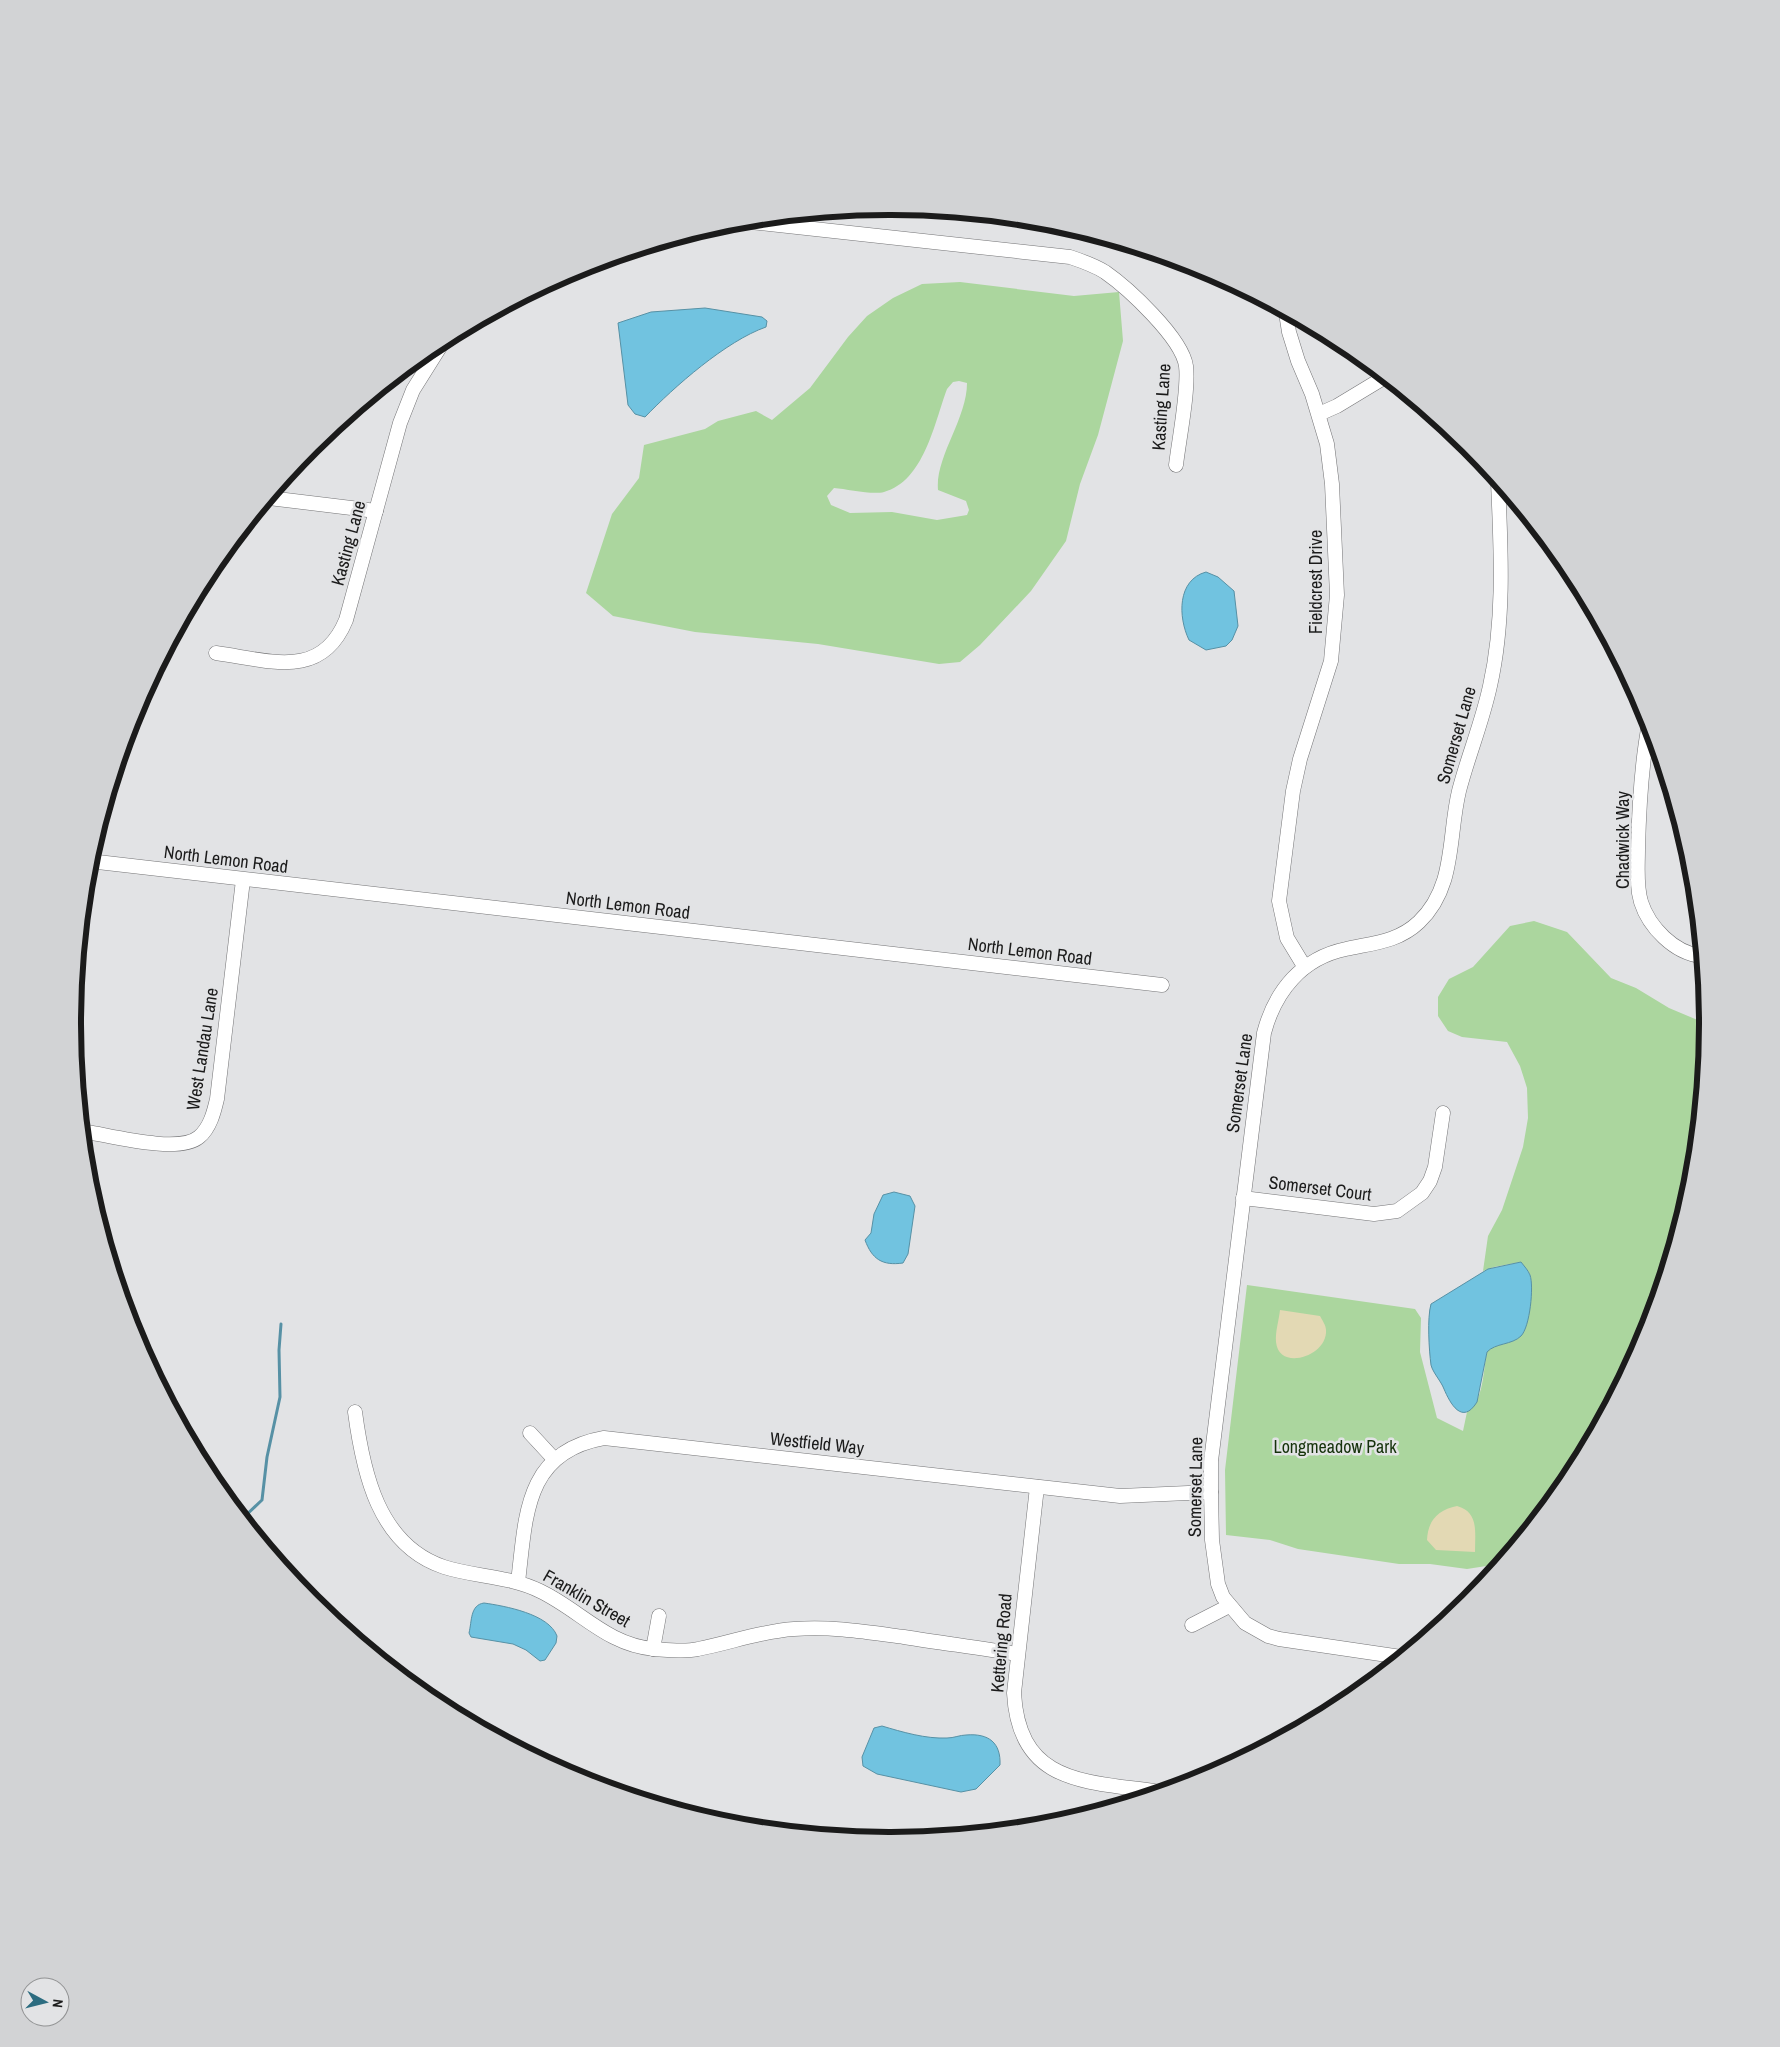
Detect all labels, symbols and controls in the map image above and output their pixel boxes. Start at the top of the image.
street label: Kasting Lane [1145,363,1177,451]
street label: Kasting Lane [325,498,371,588]
street label: Fieldcrest Drive [1303,530,1328,634]
street label: Somerset Lane [1430,683,1482,787]
street label: Chadwick Way [1610,790,1635,889]
street label: North Lemon Road [163,839,289,879]
street label: North Lemon Road [565,885,691,925]
street label: North Lemon Road [967,931,1093,971]
street label: West Landau Lane [180,986,224,1112]
street label: Somerset Lane [1220,1032,1258,1134]
street label: Somerset Court [1267,1169,1373,1207]
street label: Westfield Way [769,1426,866,1460]
park label: Longmeadow Park [1273,1434,1397,1459]
street label: Somerset Lane [1182,1437,1208,1537]
street label: Franklin Street [539,1563,635,1633]
street label: Kettering Road [984,1592,1018,1694]
north arrow [20,1977,70,2027]
text: N [48,1998,67,2009]

